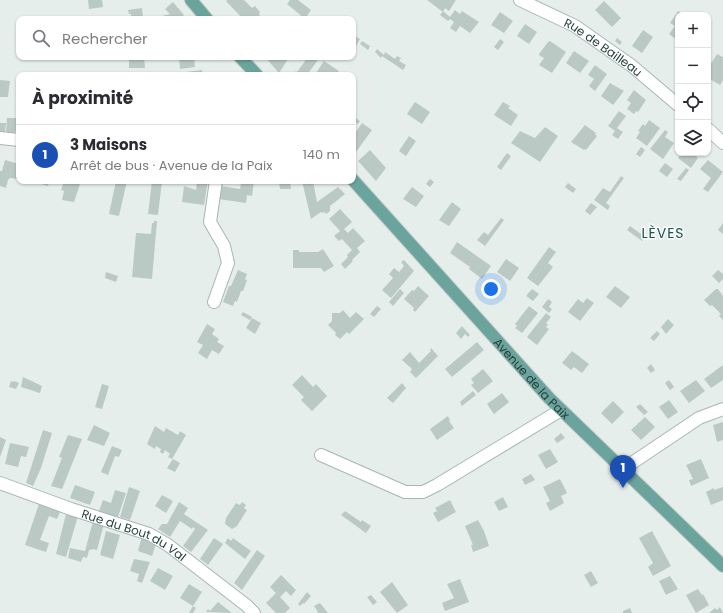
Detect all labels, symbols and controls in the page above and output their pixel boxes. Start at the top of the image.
map controls [675,12,711,156]
button: + [675,12,711,48]
street label: Rue de Bailleau [562,14,646,80]
search box [16,16,356,60]
icon: search [30,27,52,49]
text: Rechercher [62,28,148,49]
button: − [675,48,711,84]
button: locate [675,84,711,120]
text: À proximité [32,86,133,110]
button: layers [675,120,711,156]
text: 3 Maisons [70,134,147,155]
text: 1 [43,145,47,164]
text: 140 m [303,145,340,164]
text: Arrêt de bus · Avenue de la Paix [70,156,272,175]
district label: LÈVES [641,223,685,243]
your location [481,279,501,299]
street label: Avenue de la Paix [490,334,574,423]
pin: 1 [610,455,636,488]
street label: Rue du Bout du Val [80,504,190,565]

